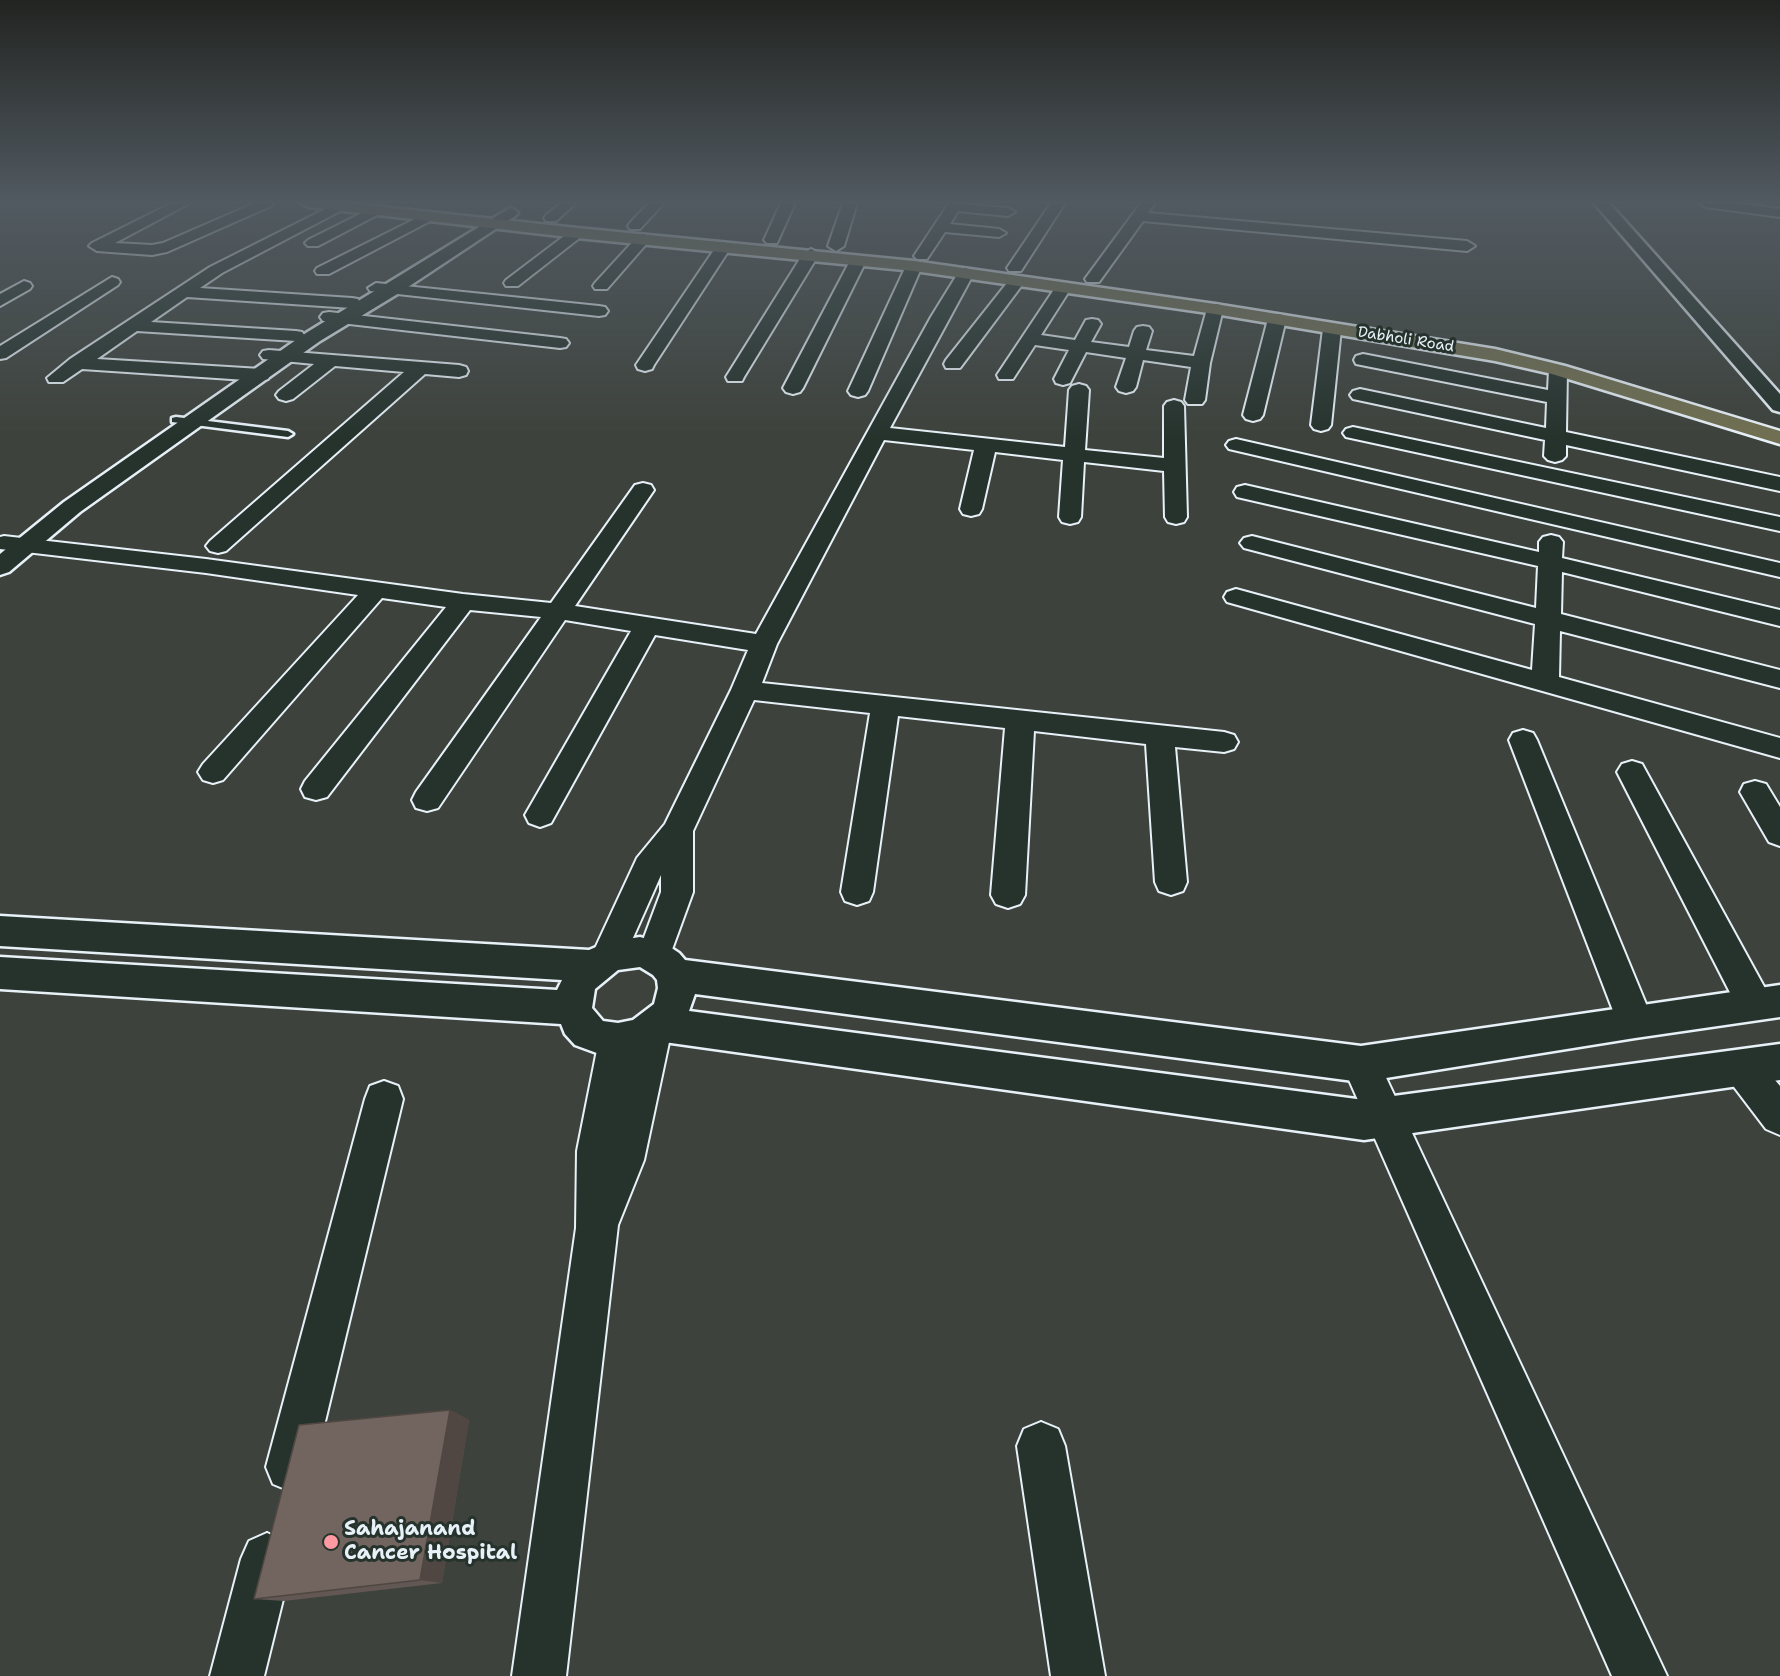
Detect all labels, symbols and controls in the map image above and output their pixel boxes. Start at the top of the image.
street label: Dabholi Road [1357,324,1455,356]
place label: Sahajanand Cancer Hospital [344,1517,517,1567]
marker: Sahajanand Cancer Hospital [322,1533,340,1551]

